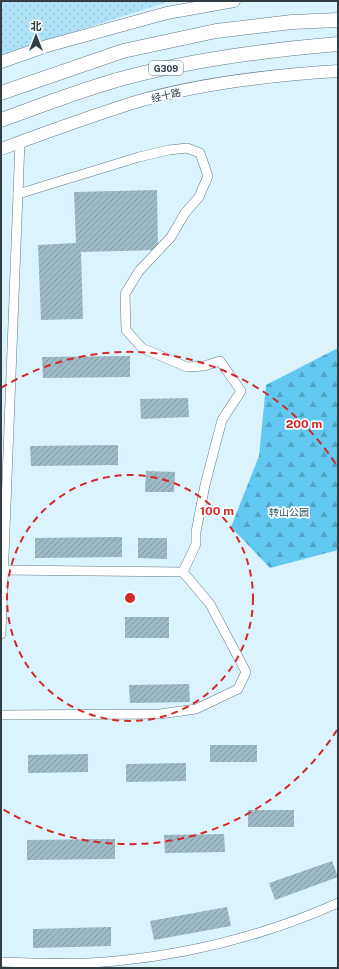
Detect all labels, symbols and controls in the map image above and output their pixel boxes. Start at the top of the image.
north arrow [16,16,56,56]
text: 北 [31,20,42,32]
road number: G309 [149,61,183,75]
street label: 经十路 [150,86,182,104]
text: 200 m [286,417,322,431]
text: 100 m [200,504,234,518]
park label: 转山公园 [269,506,309,518]
centre of rings [123,591,137,605]

